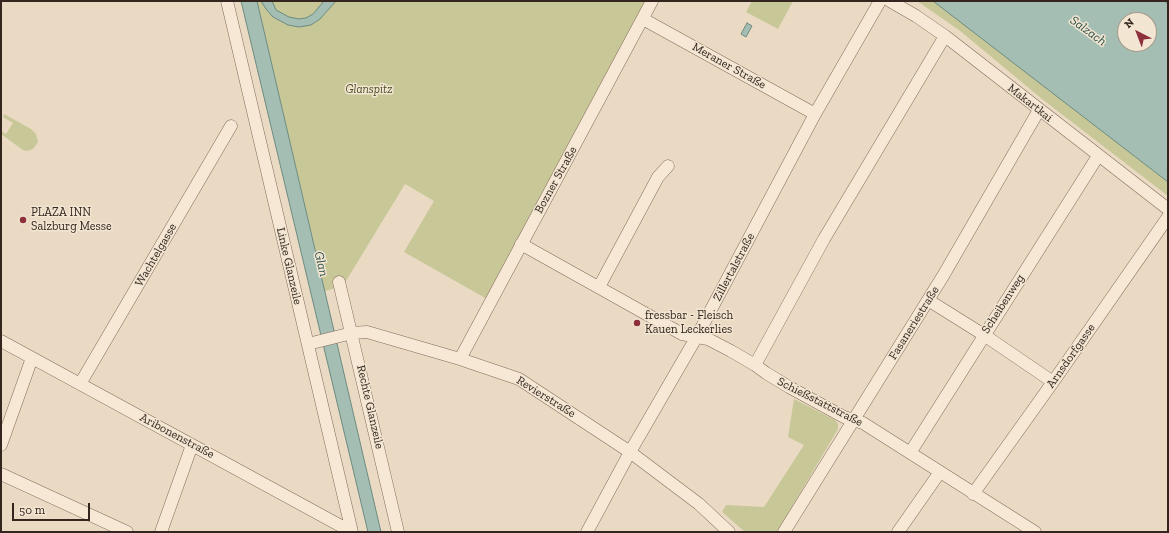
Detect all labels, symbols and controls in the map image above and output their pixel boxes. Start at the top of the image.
north arrow [1117,12,1157,52]
water label: Salzach [1067,13,1109,49]
text: N [1122,16,1137,31]
street label: Meraner Straße [690,40,768,92]
street label: Makartkai [1005,81,1055,125]
park label: Glanspitz [345,83,393,97]
street label: Bozner Straße [532,144,580,216]
place label: PLAZA INN Salzburg Messe [31,206,112,234]
marker: PLAZA INN Salzburg Messe [18,215,28,225]
street label: Wachtelgasse [132,221,180,289]
street label: Linke Glanzeile [273,226,305,306]
street label: Zillertalstraße [710,231,758,303]
water label: Glan [311,250,331,278]
street label: Scheibenweg [979,272,1027,336]
street label: Fasaneriestraße [886,284,942,362]
place label: fressbar - Fleisch Kauen Leckerlies [645,309,733,337]
marker: fressbar - Fleisch Kauen Leckerlies [632,318,642,328]
street label: Arnsdorfgasse [1044,321,1098,391]
street label: Rechte Glanzeile [353,364,387,450]
street label: Revierstraße [514,373,578,421]
street label: Schießstattstraße [775,374,865,430]
street label: Aribonenstraße [137,410,217,462]
scale bar [14,495,92,521]
text: 50 m [19,503,45,517]

